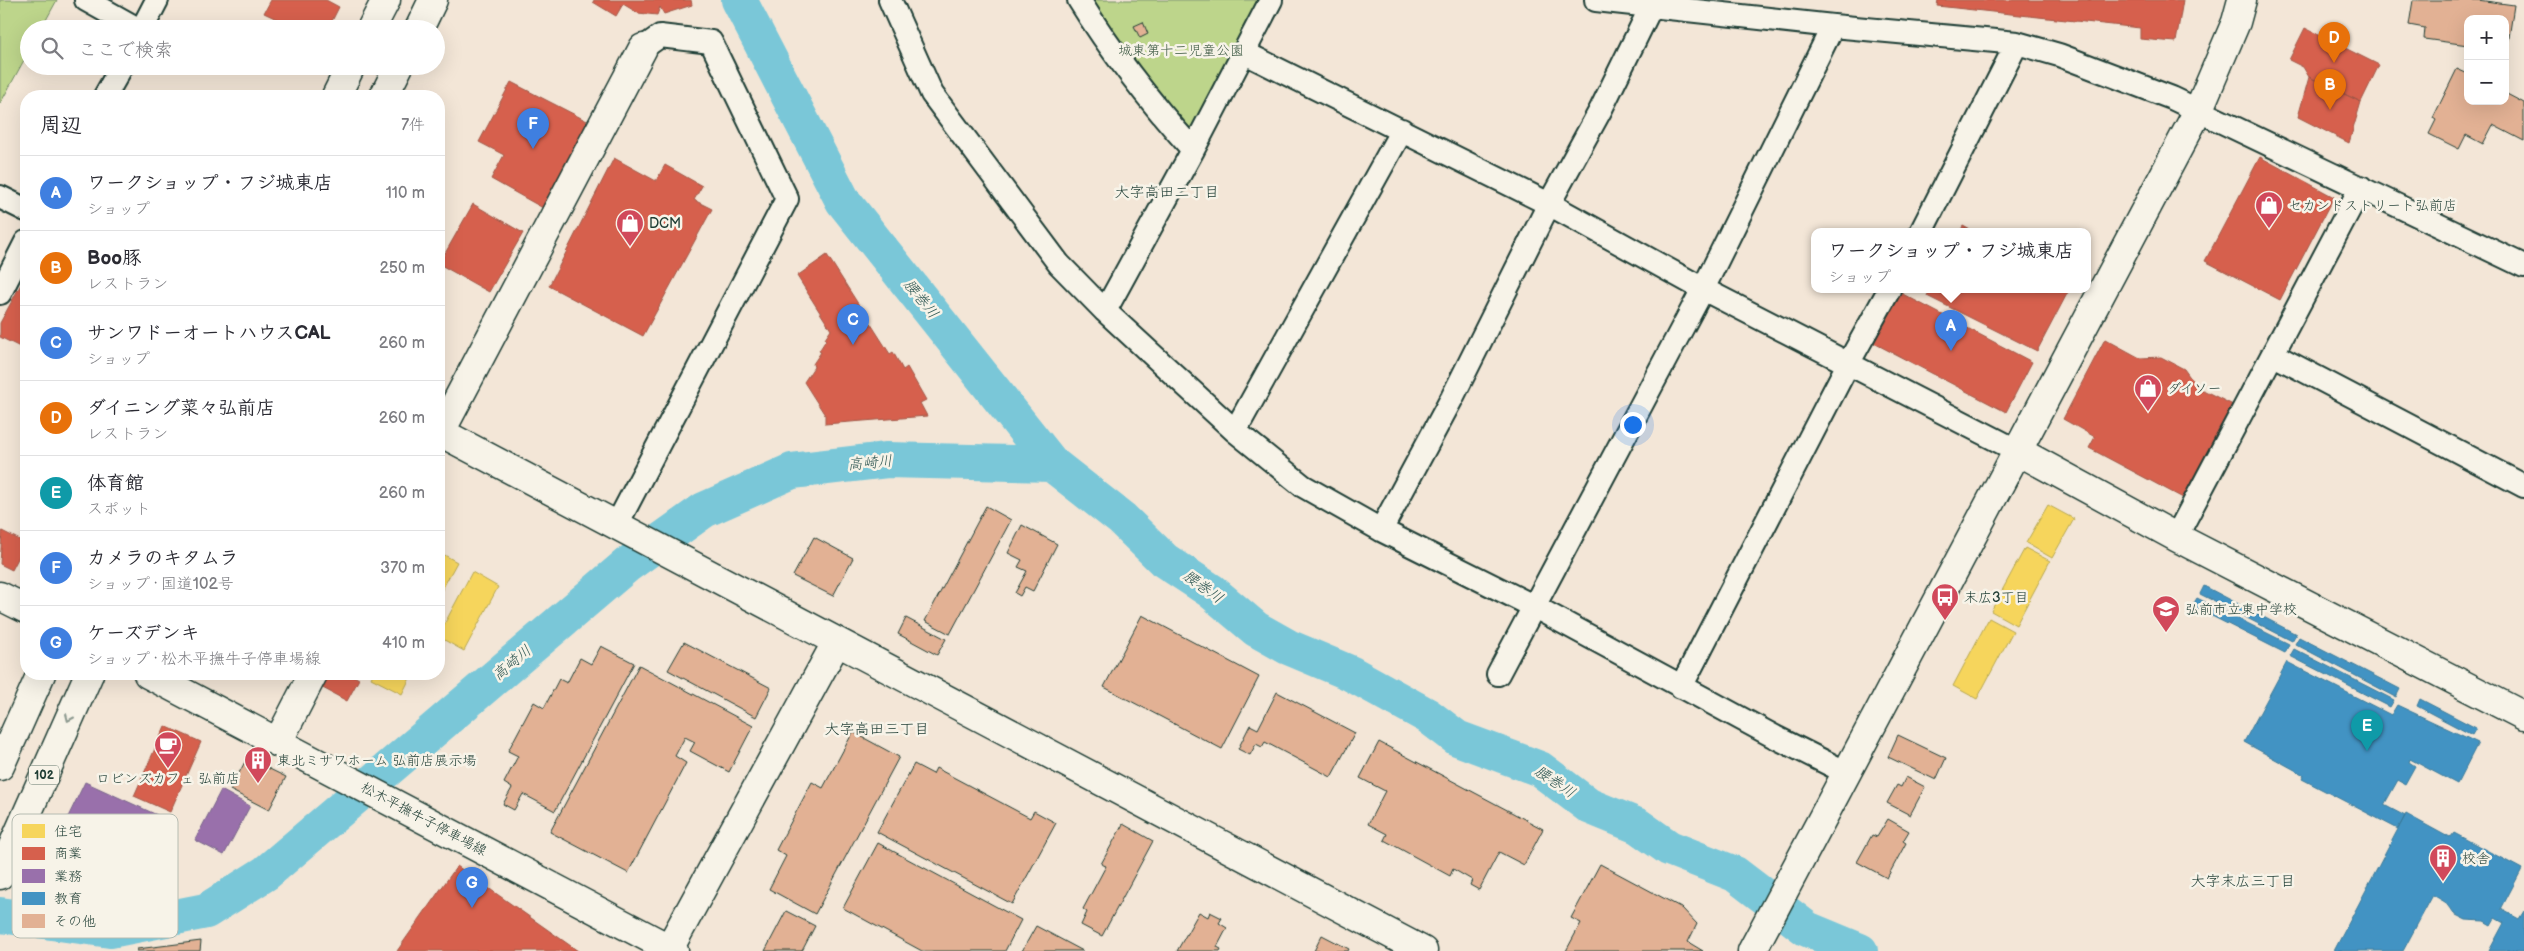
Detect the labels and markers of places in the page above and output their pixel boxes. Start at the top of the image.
pin: D [2318,22,2350,63]
pin: B [2314,69,2346,110]
pin: F [517,108,549,149]
shop icon: セカンドストリート弘前店 [2254,190,2284,229]
place label: セカンドストリート弘前店 [2288,197,2457,214]
shop icon: DCM [615,208,645,247]
place label: DCM [649,215,681,232]
pin: C [837,304,869,345]
pin: A [1935,310,1967,351]
shop icon: ダイソー [2133,373,2163,412]
place label: ダイソー [2167,380,2222,397]
bus stop icon: 末広3丁目 [1930,582,1960,621]
place label: 末広3丁目 [1964,589,2029,606]
school or university icon: 弘前市立東中学校 [2151,594,2181,633]
place label: 弘前市立東中学校 [2185,601,2297,618]
pin: E [2351,710,2383,751]
cafe icon: ロビンズカフェ 弘前店 [153,730,183,769]
building icon: 東北ミサワホーム 弘前店展示場 [243,745,273,784]
place label: 東北ミサワホーム 弘前店展示場 [277,752,476,769]
place label: ロビンズカフェ 弘前店 [96,770,240,787]
building icon: 校舎 [2428,843,2458,882]
place label: 校舎 [2462,850,2490,867]
pin: G [456,867,488,908]

